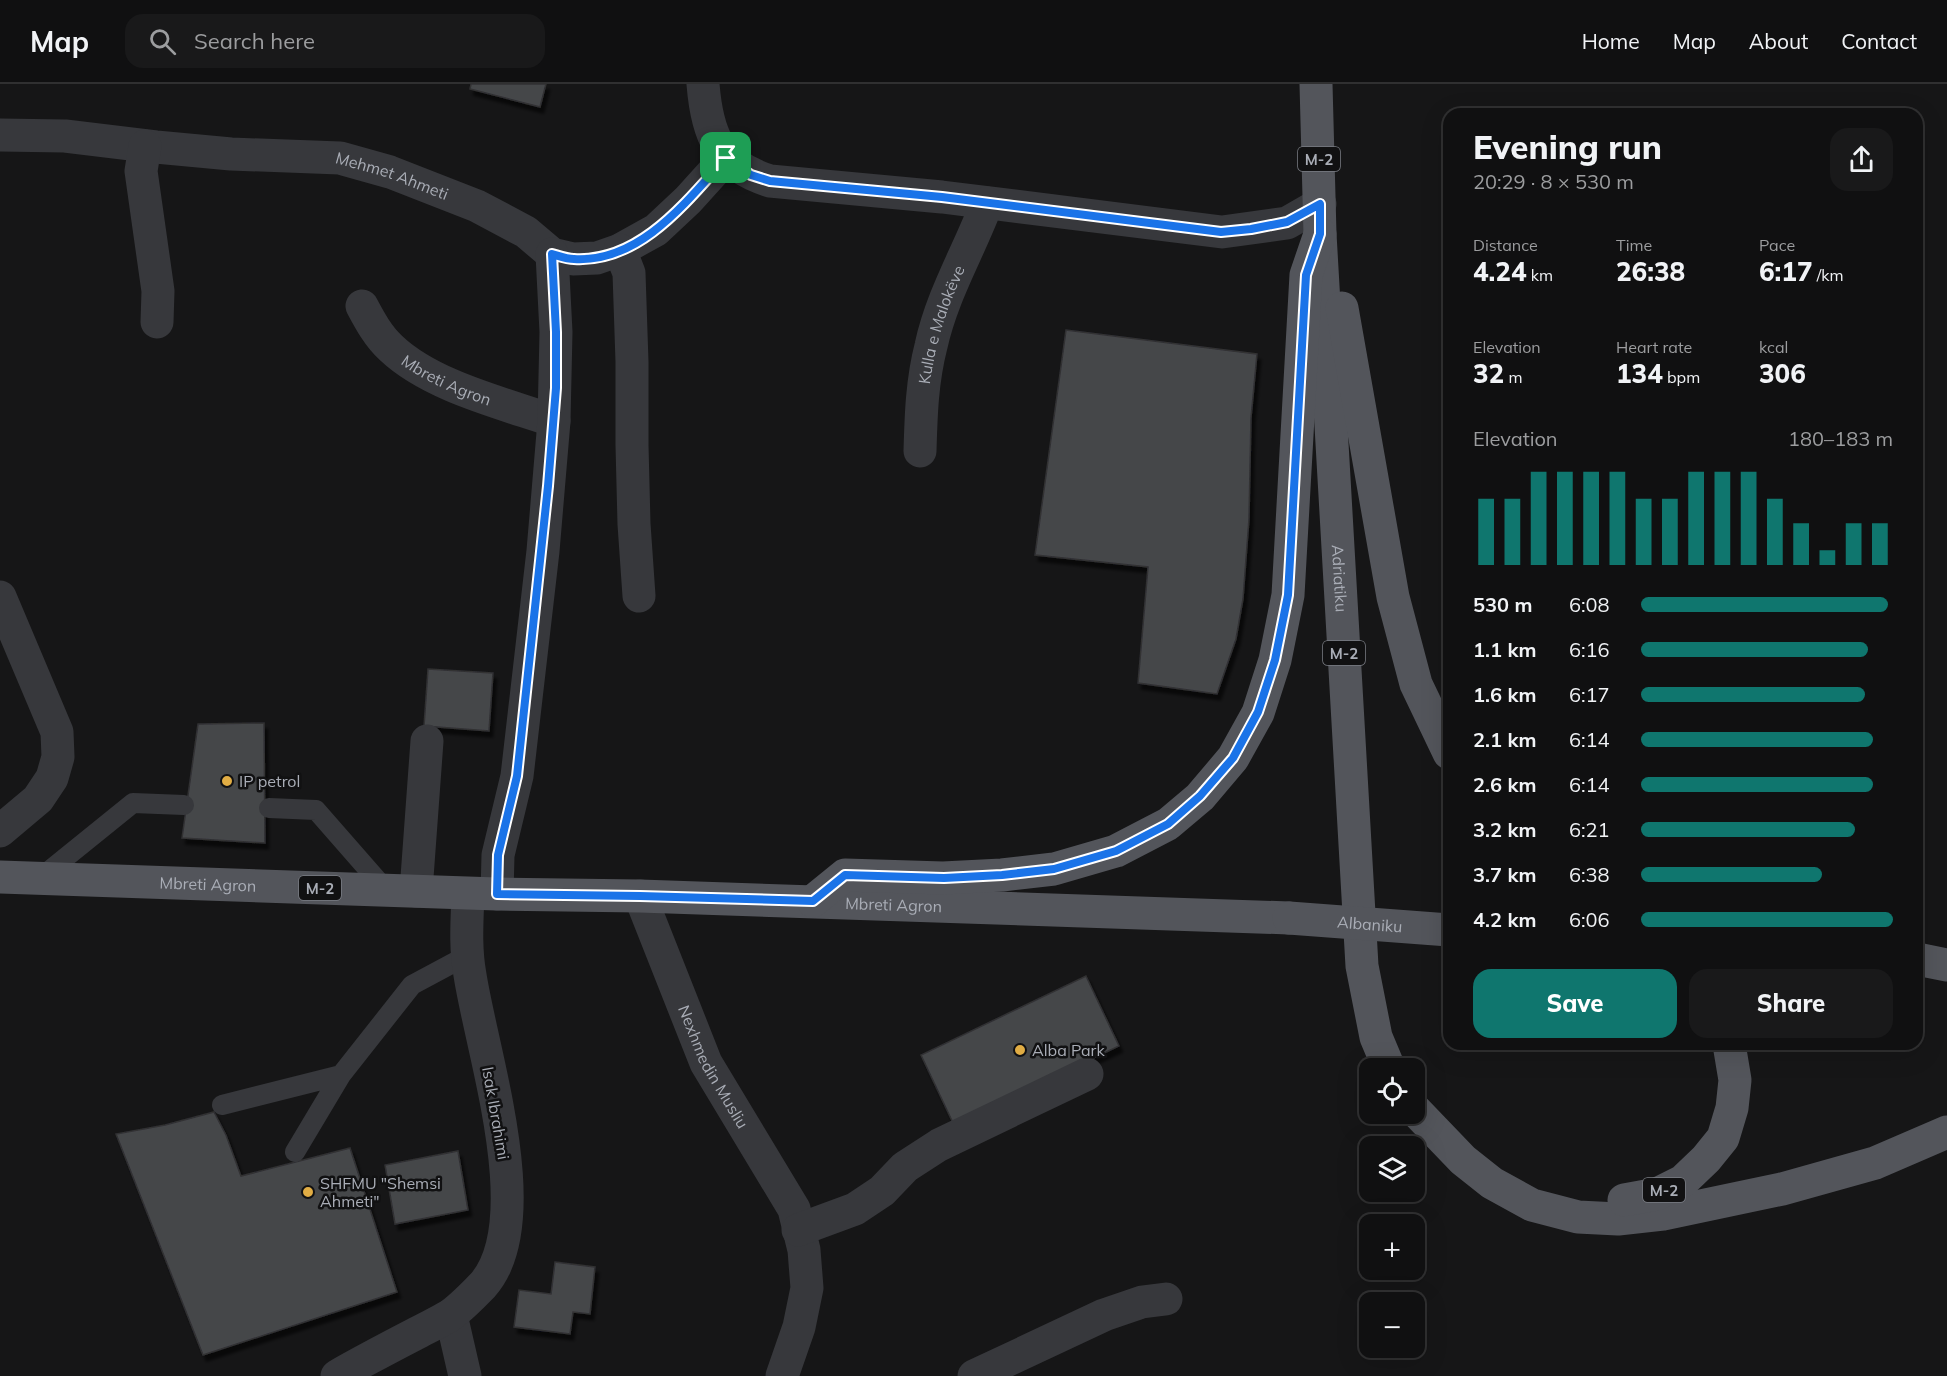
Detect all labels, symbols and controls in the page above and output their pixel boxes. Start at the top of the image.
search box [125,14,545,68]
text: Map [30,24,89,59]
icon: search [146,25,179,58]
text: Search here [194,27,315,55]
text: Home [1582,28,1640,54]
text: Map [1673,28,1716,54]
text: About [1749,28,1808,54]
text: Contact [1841,28,1917,54]
text: Evening run [1473,126,1662,167]
button: share [1830,128,1893,191]
pin [700,132,751,183]
icon: arrive [709,141,742,174]
street label: Mehmet Ahmeti [334,147,451,204]
road number: M-2 [1298,147,1340,171]
text: 20:29 · 8 × 530 m [1473,169,1634,194]
text: Distance [1473,235,1538,255]
text: Time [1616,235,1652,255]
text: Pace [1759,235,1795,255]
text: 4.24 [1473,255,1527,288]
text: 26:38 [1616,255,1685,288]
text: 6:17 [1759,255,1813,288]
street label: Kulla e Malokëve [914,262,969,385]
text: km [1527,265,1553,285]
text: /km [1813,265,1844,285]
text: Elevation [1473,337,1541,357]
text: Heart rate [1616,337,1692,357]
text: kcal [1759,337,1788,357]
street label: Mbreti Agron [398,350,494,410]
text: 32 [1473,357,1504,390]
text: 134 [1616,357,1663,390]
text: 306 [1759,357,1806,390]
text: m [1504,367,1522,387]
text: bpm [1663,367,1700,387]
text: Elevation [1473,426,1558,451]
text: 180–183 m [1788,426,1893,451]
street label: Adriatiku [1328,544,1352,613]
text: 530 m [1473,592,1532,617]
text: 6:08 [1569,592,1610,617]
text: 1.1 km [1473,637,1536,662]
text: 6:16 [1569,637,1610,662]
road number: M-2 [1323,641,1365,665]
text: 1.6 km [1473,682,1536,707]
text: 6:17 [1569,682,1610,707]
text: 2.1 km [1473,727,1536,752]
text: 6:14 [1569,727,1610,752]
place label: IP petrol [239,771,300,791]
text: 2.6 km [1473,772,1536,797]
text: 6:14 [1569,772,1610,797]
marker: IP petrol [220,774,234,788]
text: 3.2 km [1473,817,1536,842]
text: 6:21 [1569,817,1610,842]
text: 3.7 km [1473,862,1536,887]
text: 6:38 [1569,862,1610,887]
street label: Mbreti Agron [159,872,257,896]
road number: M-2 [299,876,341,900]
street label: Mbreti Agron [845,893,942,916]
text: 4.2 km [1473,907,1536,932]
text: 6:06 [1569,907,1610,932]
street label: Albaniku [1336,912,1403,936]
button: Save [1473,969,1677,1038]
button: Share [1689,969,1893,1038]
street label: Nexhmedin Musliu [674,1002,753,1132]
place label: Alba Park [1032,1040,1105,1060]
marker: Alba Park [1013,1043,1027,1057]
map controls [1359,1058,1425,1358]
button: locate [1359,1058,1425,1124]
street label: Isak Ibrahimi [478,1065,514,1161]
button: layers [1359,1136,1425,1202]
place label: SHFMU "Shemsi Ahmeti" [320,1173,441,1211]
road number: M-2 [1643,1178,1685,1202]
marker: SHFMU "Shemsi Ahmeti" [301,1185,315,1199]
button: + [1359,1214,1425,1280]
button: − [1359,1292,1425,1358]

